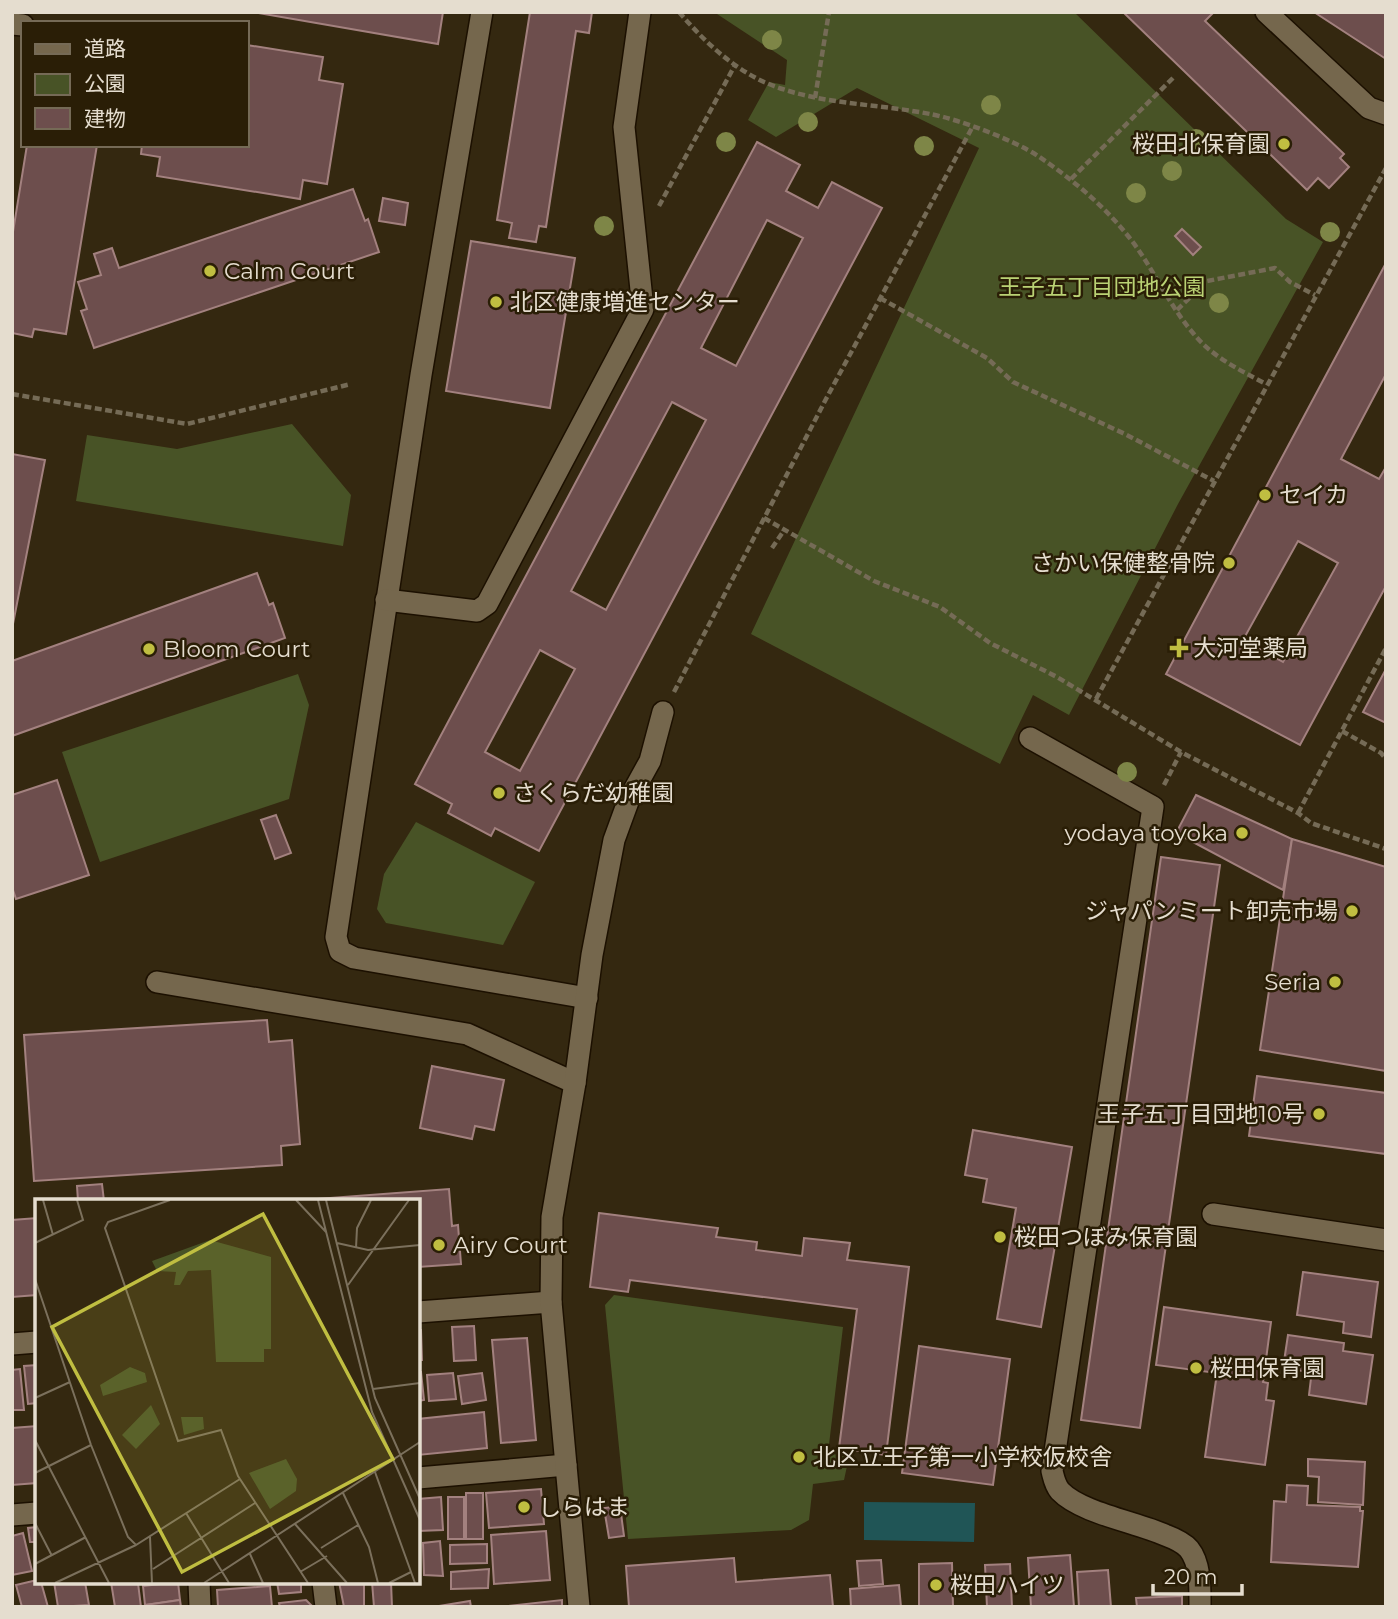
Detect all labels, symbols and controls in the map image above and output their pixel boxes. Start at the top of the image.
legend [21,21,248,147]
text: 道路 [84,36,126,61]
text: 公園 [84,71,126,96]
text: 建物 [84,106,126,131]
place label: 桜田北保育園 [1132,130,1270,158]
marker: 桜田北保育園 [1276,136,1292,152]
place label: Calm Court [224,257,355,285]
marker: Calm Court [202,263,218,279]
park label: 王子五丁目団地公園 [999,273,1206,301]
place label: 北区健康増進センター [510,288,740,316]
marker: 北区健康増進センター [488,294,504,310]
place label: セイカ [1279,481,1348,509]
marker: セイカ [1257,487,1273,503]
place label: さかい保健整骨院 [1031,549,1215,577]
marker: さかい保健整骨院 [1221,555,1237,571]
place label: 大河堂薬局 [1193,634,1308,662]
place label: Bloom Court [163,635,310,663]
marker: 大河堂薬局 [1171,640,1187,656]
marker: Bloom Court [141,641,157,657]
place label: さくらだ幼稚園 [513,779,674,807]
marker: さくらだ幼稚園 [491,785,507,801]
place label: yodaya toyoka [1063,819,1228,847]
marker: yodaya toyoka [1234,825,1250,841]
place label: ジャパンミート卸売市場 [1085,897,1338,925]
marker: ジャパンミート卸売市場 [1344,903,1360,919]
place label: Seria [1264,968,1321,996]
marker: Seria [1327,974,1343,990]
place label: 王子五丁目団地10号 [1097,1100,1305,1128]
marker: 王子五丁目団地10号 [1311,1106,1327,1122]
inset map [35,1199,420,1584]
place label: 桜田つぼみ保育園 [1014,1223,1198,1251]
marker: 桜田つぼみ保育園 [992,1229,1008,1245]
place label: Airy Court [453,1231,568,1259]
marker: Airy Court [431,1237,447,1253]
place label: 桜田保育園 [1210,1354,1325,1382]
marker: 桜田保育園 [1188,1360,1204,1376]
place label: 北区立王子第一小学校仮校舎 [813,1443,1112,1471]
marker: 北区立王子第一小学校仮校舎 [791,1449,807,1465]
place label: しらはま [538,1493,630,1521]
marker: しらはま [516,1499,532,1515]
scale bar [1153,1552,1242,1596]
text: 20 m [1164,1564,1218,1589]
place label: 桜田ハイツ [950,1571,1065,1599]
marker: 桜田ハイツ [928,1577,944,1593]

